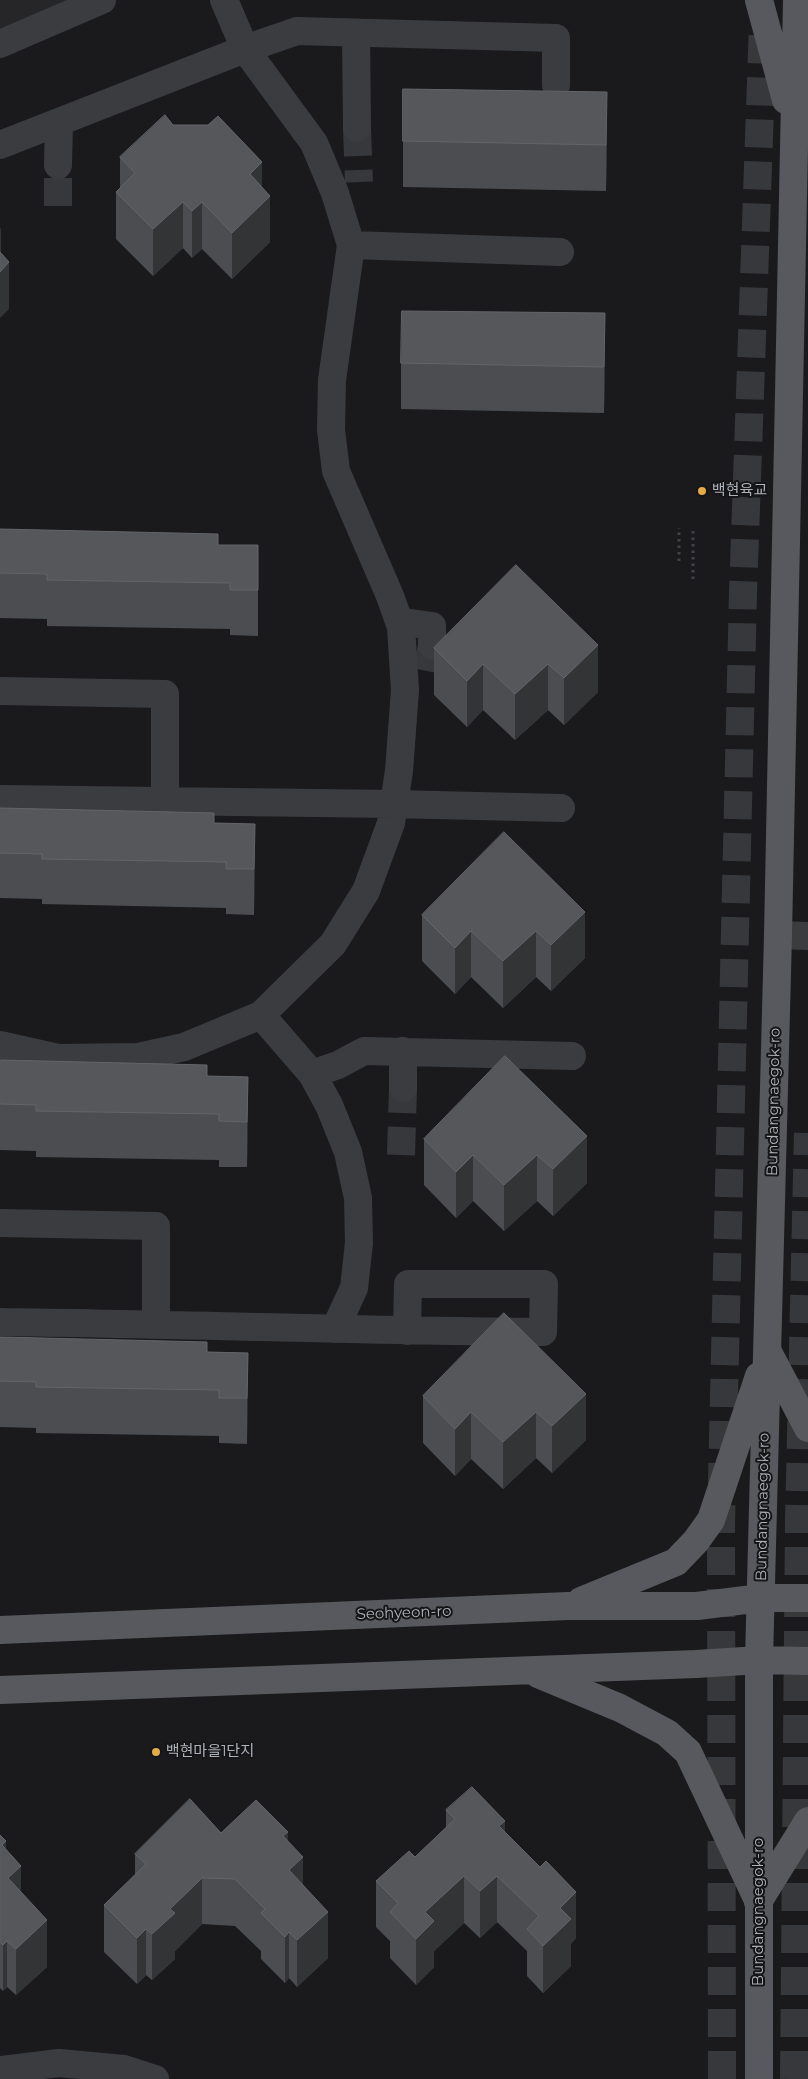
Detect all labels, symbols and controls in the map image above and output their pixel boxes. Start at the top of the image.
place label: 백현육교 [712,482,767,500]
marker: 백현육교 [696,485,708,497]
street label: Bundangnaegok-ro [764,1028,784,1176]
street label: Bundangnaegok-ro [753,1433,773,1581]
street label: Seohyeon-ro [356,1602,452,1624]
place label: 백현마을1단지 [166,1743,254,1761]
marker: 백현마을1단지 [150,1746,162,1758]
street label: Bundangnaegok-ro [750,1838,768,1986]

